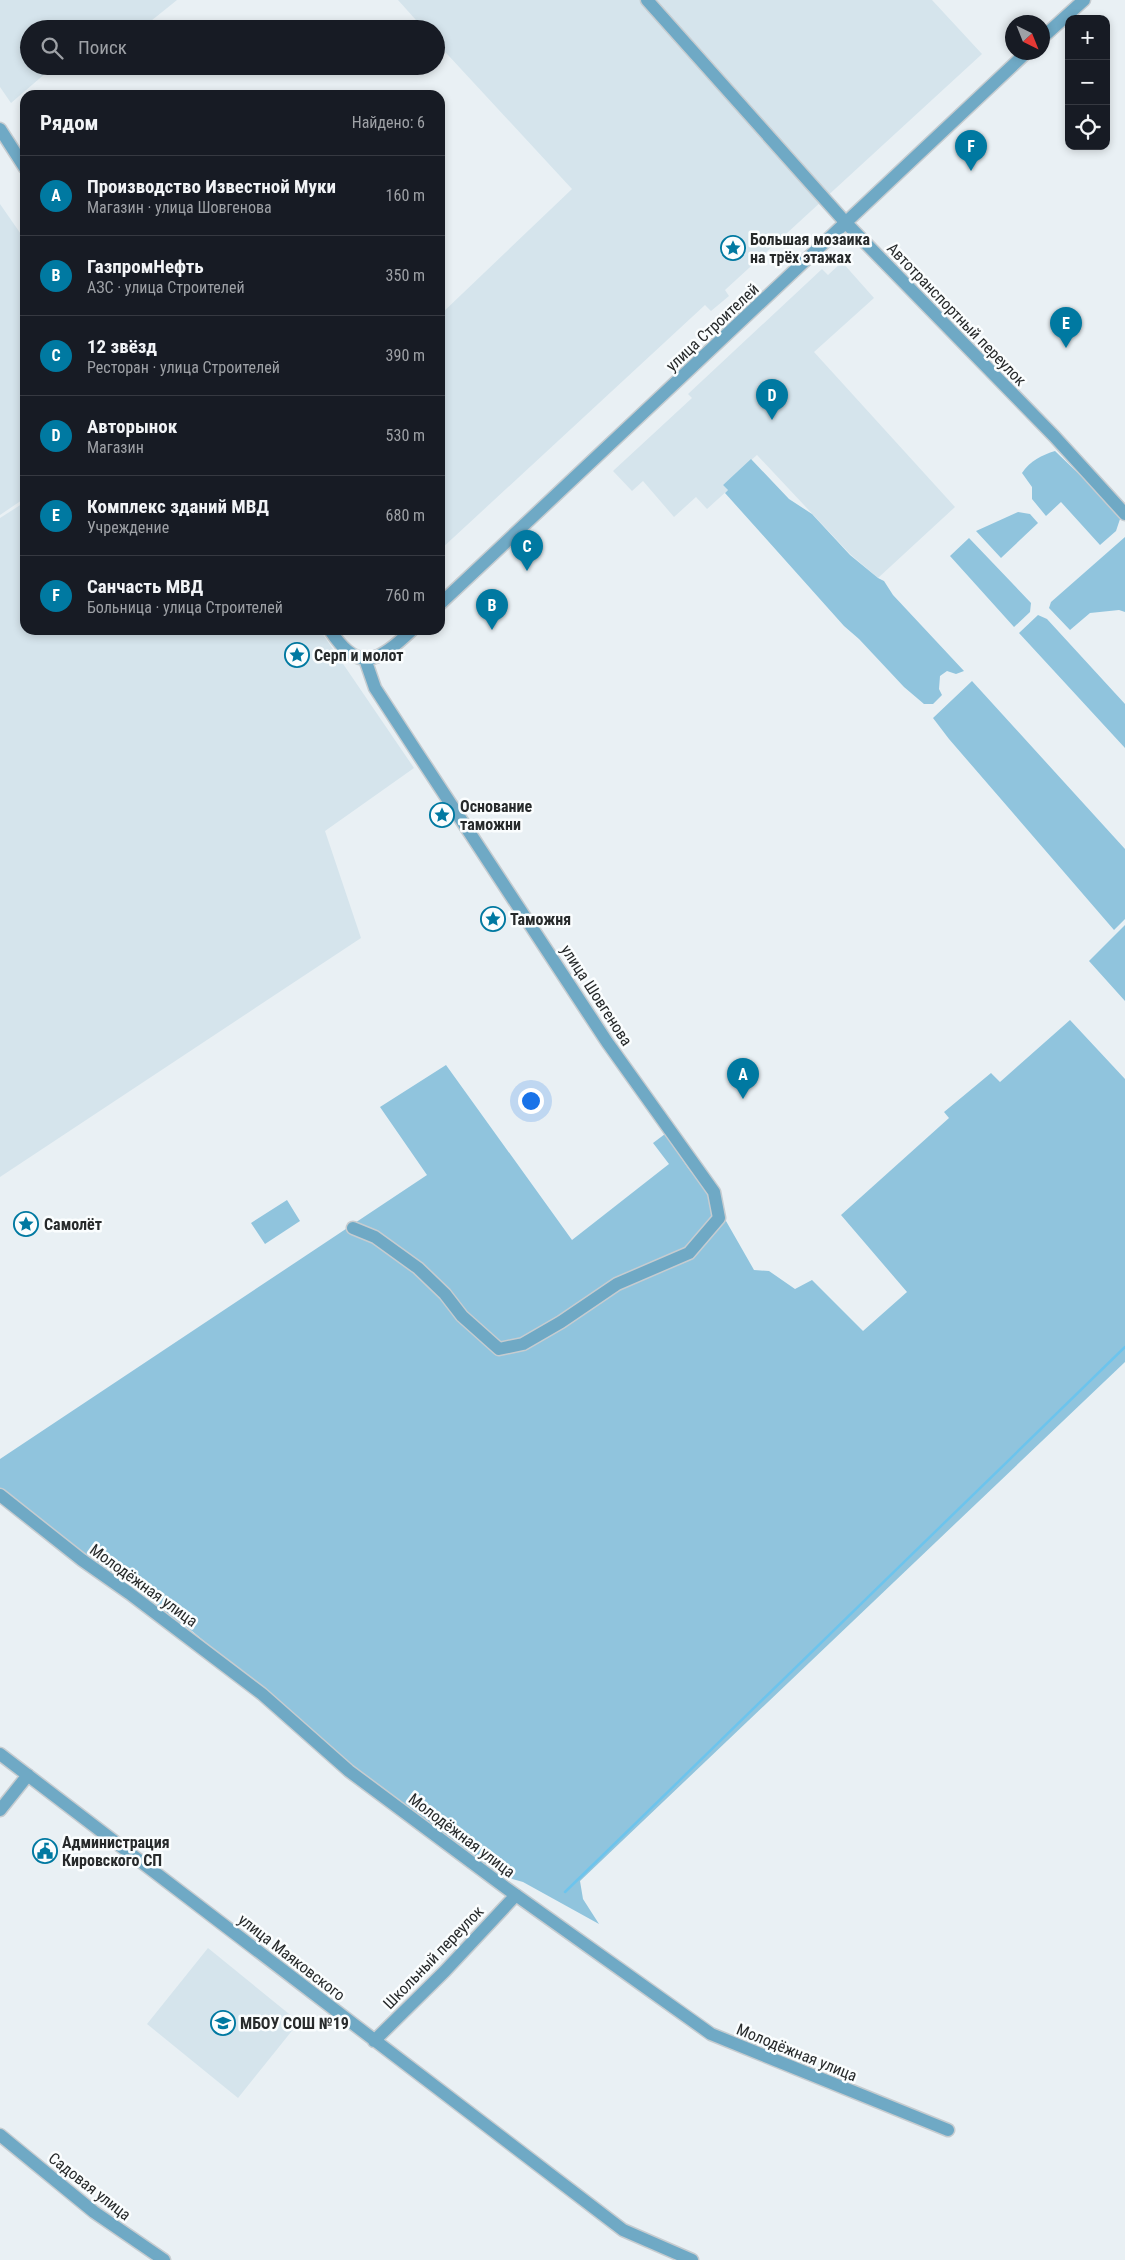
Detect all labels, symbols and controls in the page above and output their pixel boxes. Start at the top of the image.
north arrow [1005,15,1050,60]
map controls [1065,15,1110,150]
button: + [1065,15,1110,60]
search box [20,20,445,75]
icon: search [38,34,66,62]
text: Поиск [78,36,127,59]
button: − [1065,60,1110,105]
button: locate [1065,105,1110,150]
text: Рядом [40,111,99,135]
text: Найдено: 6 [352,113,425,132]
pin: F [955,130,987,171]
text: Производство Известной Муки [87,175,336,198]
text: A [51,186,61,205]
text: 160 m [386,186,425,205]
text: Магазин · улица Шовгенова [87,198,272,217]
place label: Большая мозаика на трёх этажах [750,230,871,267]
place icon: Большая мозаика на трёх этажах [720,235,746,261]
street label: Автотранспортный переулок [883,239,1030,390]
text: ГазпромНефть [87,255,204,278]
text: B [52,266,60,285]
text: 350 m [386,266,425,285]
text: АЗС · улица Строителей [87,278,245,297]
street label: улица Строителей [662,280,763,375]
pin: E [1050,307,1082,348]
text: 12 звёзд [87,335,157,358]
text: C [51,346,61,365]
text: 390 m [386,346,425,365]
text: Ресторан · улица Строителей [87,358,280,377]
pin: D [756,379,788,420]
text: Авторынок [87,415,177,438]
text: D [51,426,61,445]
text: 530 m [386,426,425,445]
text: Магазин [87,438,144,457]
text: Комплекс зданий МВД [87,495,269,518]
text: E [52,506,60,525]
text: 680 m [386,506,425,525]
text: Учреждение [87,518,169,537]
pin: C [511,530,543,571]
text: Санчасть МВД [87,575,203,598]
text: F [52,586,60,605]
text: 760 m [386,586,425,605]
pin: B [476,589,508,630]
text: Больница · улица Строителей [87,598,283,617]
place icon: Серп и молот [284,642,310,668]
place label: Серп и молот [314,646,404,665]
place label: Основание таможни [460,797,532,834]
place icon: Основание таможни [429,802,455,828]
place icon: Таможня [480,906,506,932]
place label: Таможня [510,910,571,929]
street label: улица Шовгенова [557,941,636,1049]
pin: A [727,1058,759,1099]
your location [518,1088,544,1114]
place icon: Самолёт [13,1211,39,1237]
place label: Самолёт [44,1215,102,1234]
street label: Молодёжная улица [86,1540,201,1631]
street label: Молодёжная улица [405,1789,519,1882]
place label: Администрация Кировского СП [62,1833,170,1870]
public building icon: Администрация Кировского СП [32,1838,58,1864]
street label: Школьный переулок [379,1902,488,2013]
street label: улица Маяковского [235,1910,349,2005]
school or university icon: МБОУ СОШ №19 [210,2010,236,2036]
place label: МБОУ СОШ №19 [240,2014,349,2033]
street label: Молодёжная улица [734,2020,860,2085]
street label: Садовая улица [45,2148,135,2224]

